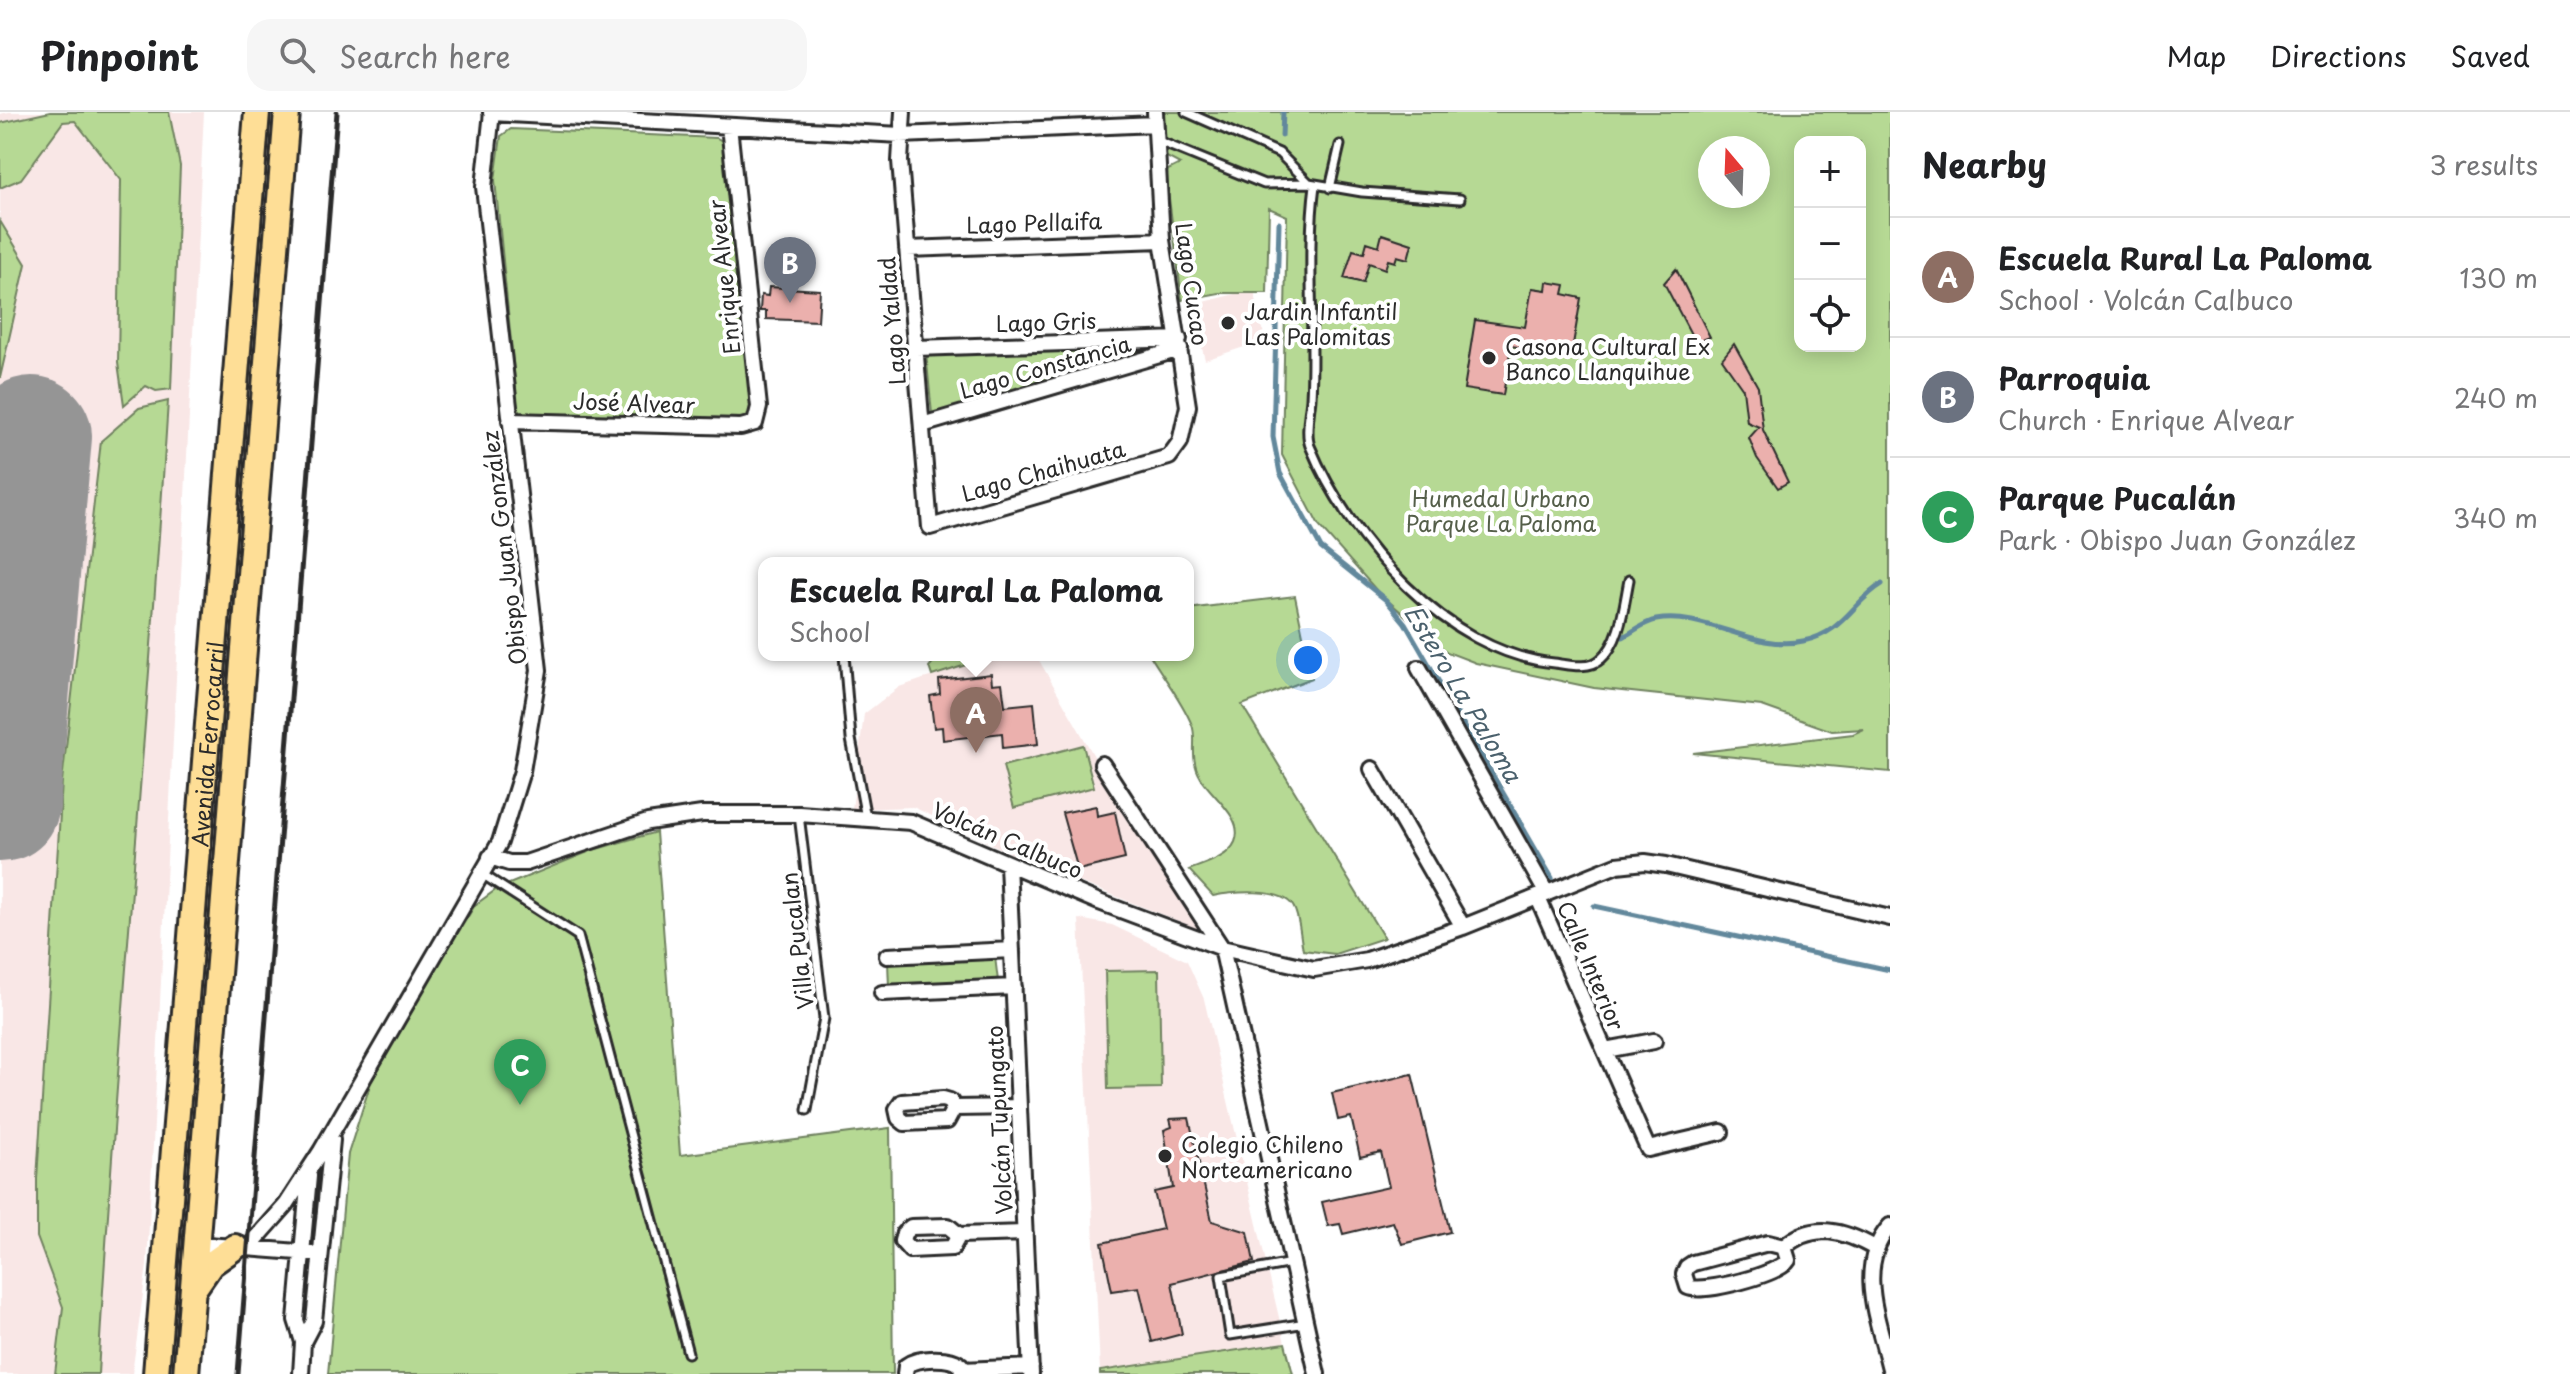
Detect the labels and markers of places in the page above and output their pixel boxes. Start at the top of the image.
pin: B [764,237,816,303]
place label: Jardin Infantil Las Palomitas [1244,294,1397,352]
marker: Jardin Infantil Las Palomitas [1219,314,1237,332]
place label: Casona Cultural Ex Banco Llanquihue [1505,329,1710,387]
marker: Casona Cultural Ex Banco Llanquihue [1480,349,1498,367]
pin: A [950,687,1002,753]
pin: C [494,1039,546,1105]
place label: Colegio Chileno Norteamericano [1181,1127,1353,1185]
marker: Colegio Chileno Norteamericano [1156,1147,1174,1165]

